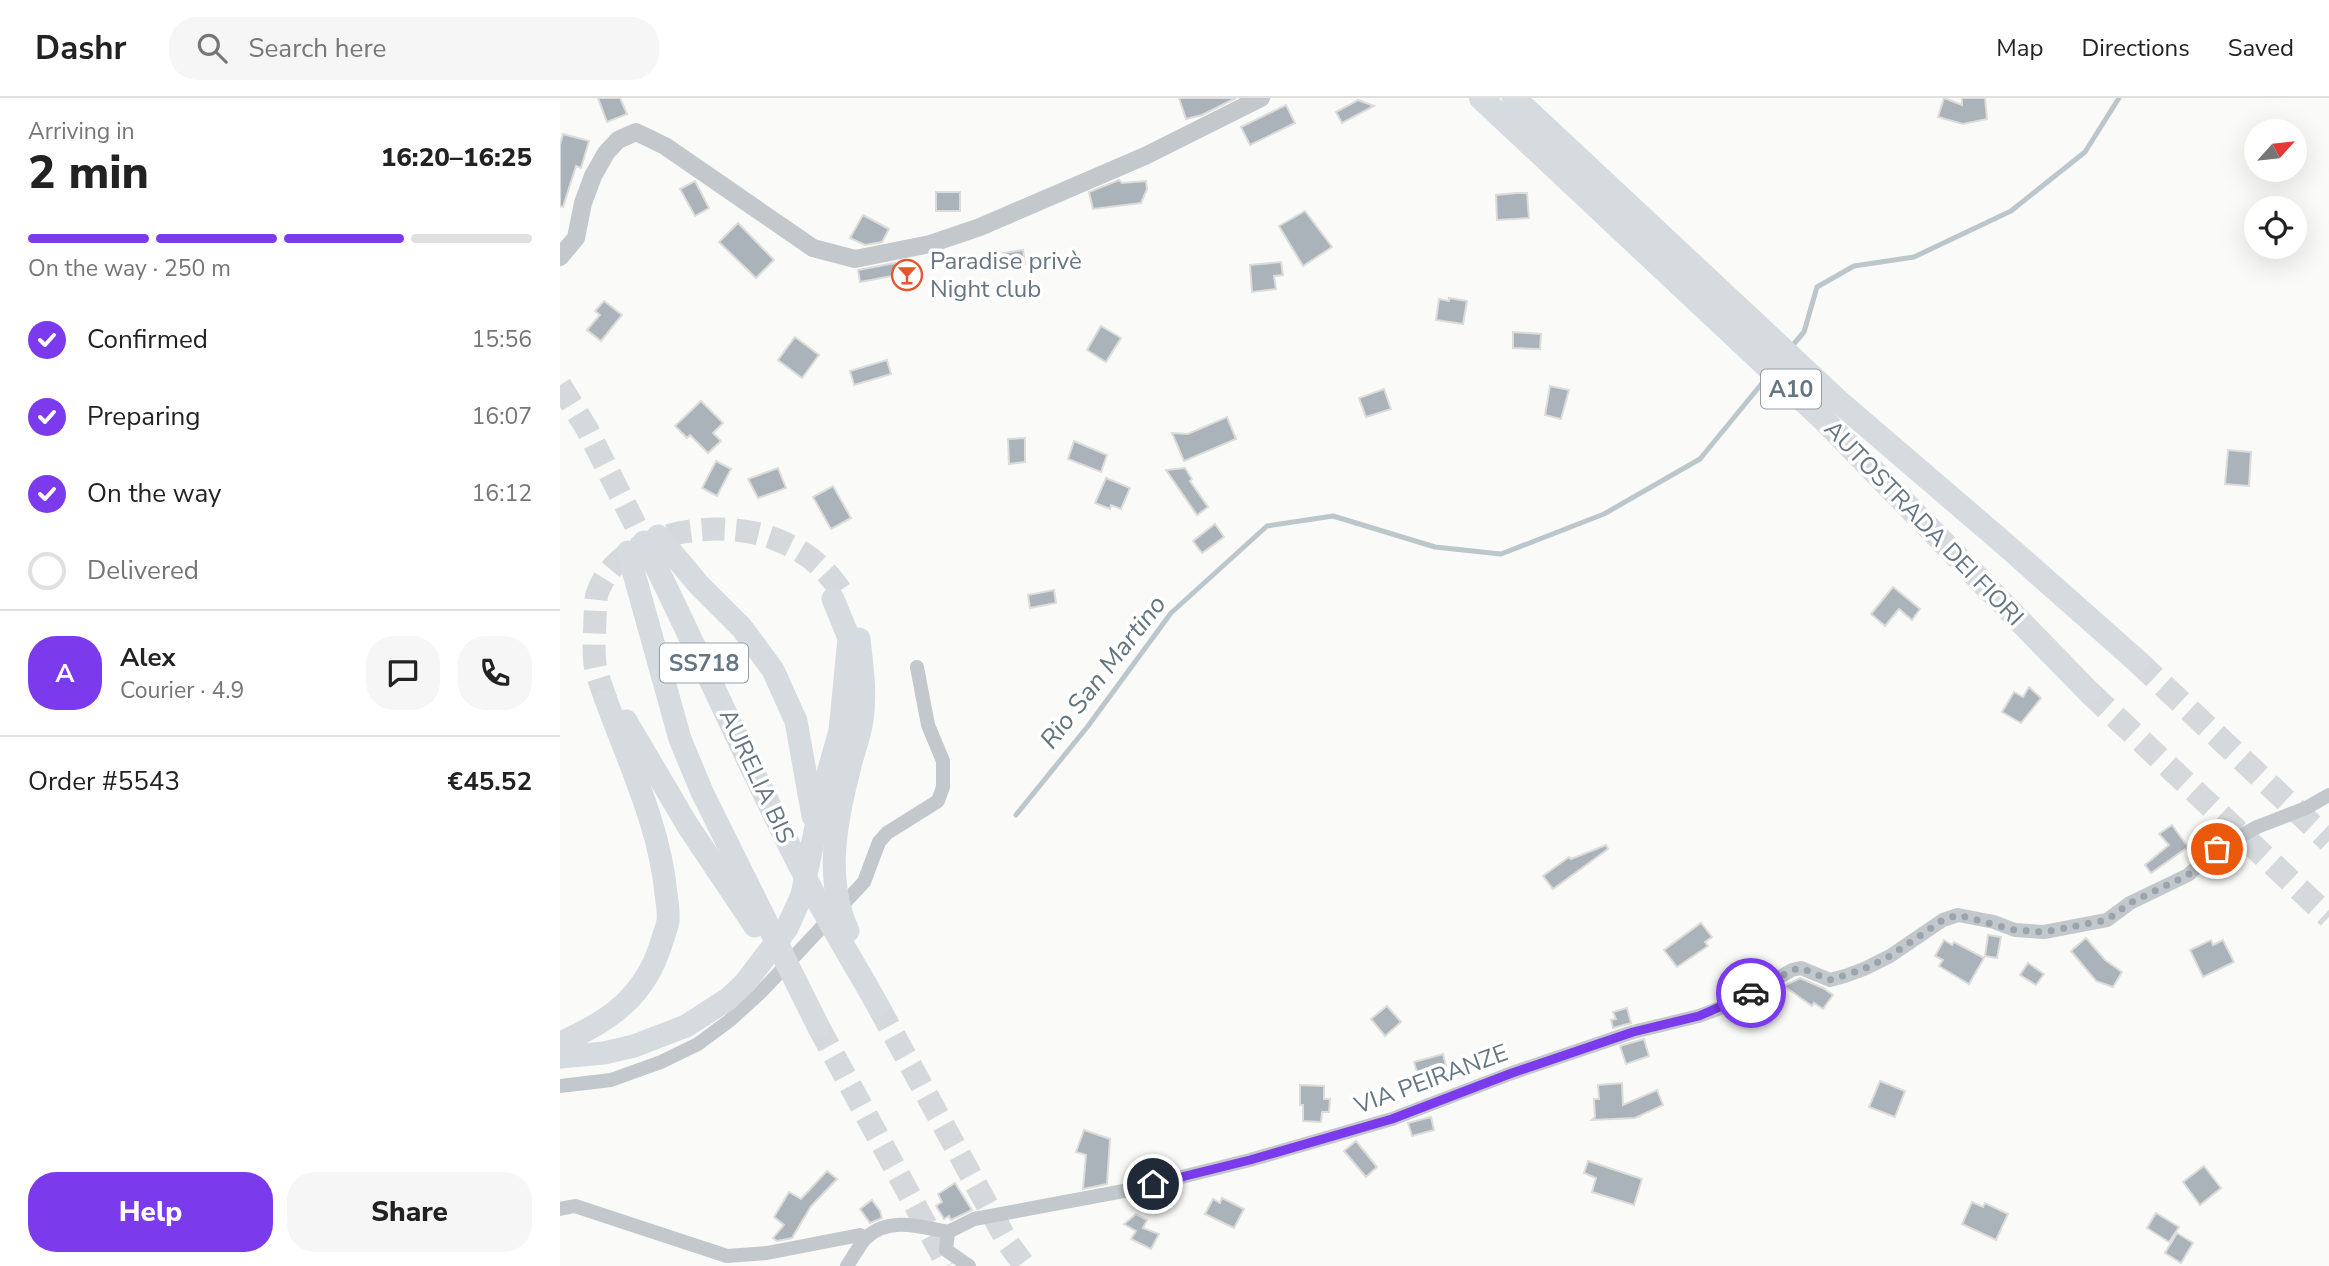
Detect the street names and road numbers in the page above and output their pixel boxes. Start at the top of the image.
road number: A10 [1761,370,1821,408]
street label: AUTOSTRADA DEI FIORI [1817,413,2031,633]
road number: SS718 [660,643,748,682]
street label: AURELIA BIS [712,704,802,848]
street label: VIA PEIRANZE [1349,1036,1512,1122]

